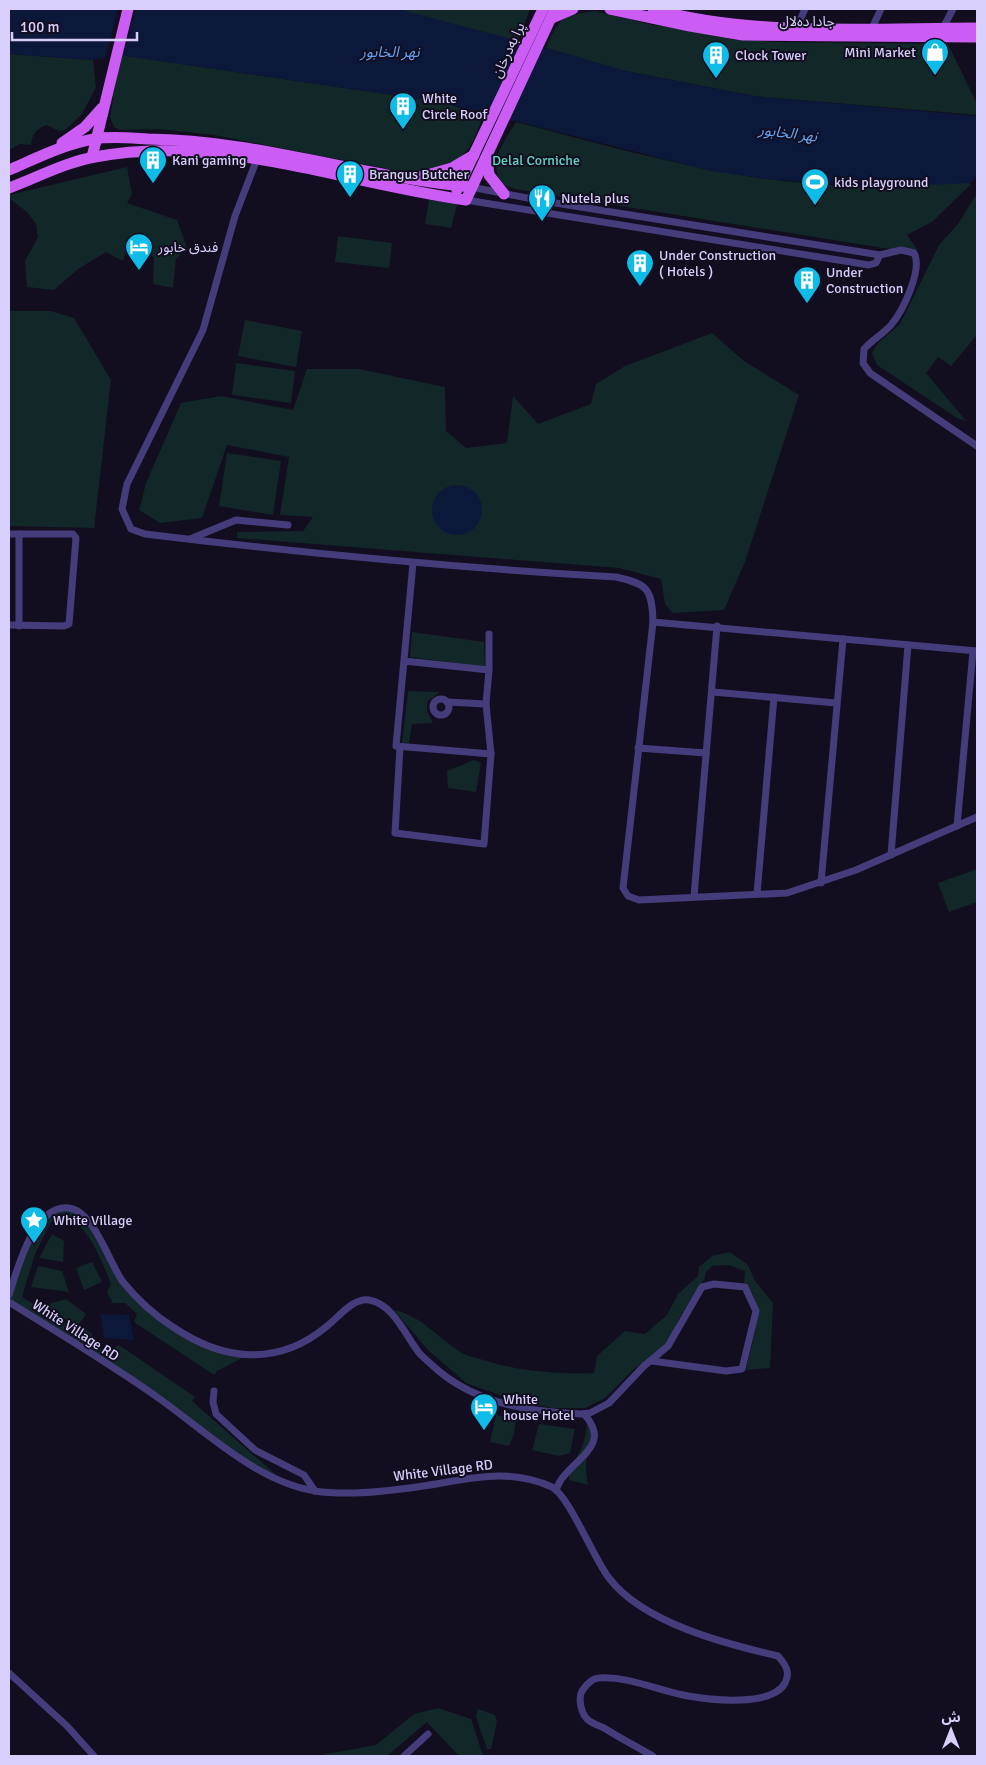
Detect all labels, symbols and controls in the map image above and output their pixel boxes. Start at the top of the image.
scale bar [12,10,138,42]
street label: جادا دەلال [779,13,835,30]
text: 100 m [20,18,60,36]
street label: پرا بەدرخان [488,20,530,81]
shop icon: Mini Market [920,37,950,76]
building icon: Clock Tower [701,40,731,79]
water label: نهر الخابور [360,43,421,61]
place label: Mini Market [844,44,916,61]
place label: Clock Tower [735,47,807,64]
place label: White Circle Roof [422,90,488,123]
building icon: White Circle Roof [388,91,418,130]
water label: نهر الخابور [757,120,820,146]
building icon: Kani gaming [138,145,168,184]
place label: Kani gaming [172,152,246,169]
park label: Delal Corniche [492,152,580,169]
building icon: Brangus Butcher [335,159,365,198]
place label: Brangus Butcher [369,166,469,183]
sports icon: kids playground [800,167,830,206]
place label: kids playground [834,174,929,191]
restaurant icon: Nutela plus [527,183,557,222]
place label: Nutela plus [561,190,629,207]
hotel icon: فندق خابور [124,232,154,271]
place label: فندق خابور [157,239,218,256]
place label: Under Construction ( Hotels ) [659,247,776,280]
building icon: Under Construction ( Hotels ) [625,248,655,287]
place label: Under Construction [826,264,903,297]
building icon: Under Construction [792,265,822,304]
place icon: White Village [19,1205,49,1244]
place label: White Village [53,1212,132,1229]
street label: White Village RD [29,1296,122,1365]
place label: White house Hotel [503,1391,574,1424]
hotel icon: White house Hotel [469,1392,499,1431]
street label: White Village RD [392,1456,494,1485]
north arrow [926,1705,976,1755]
text: ش [941,1709,961,1726]

